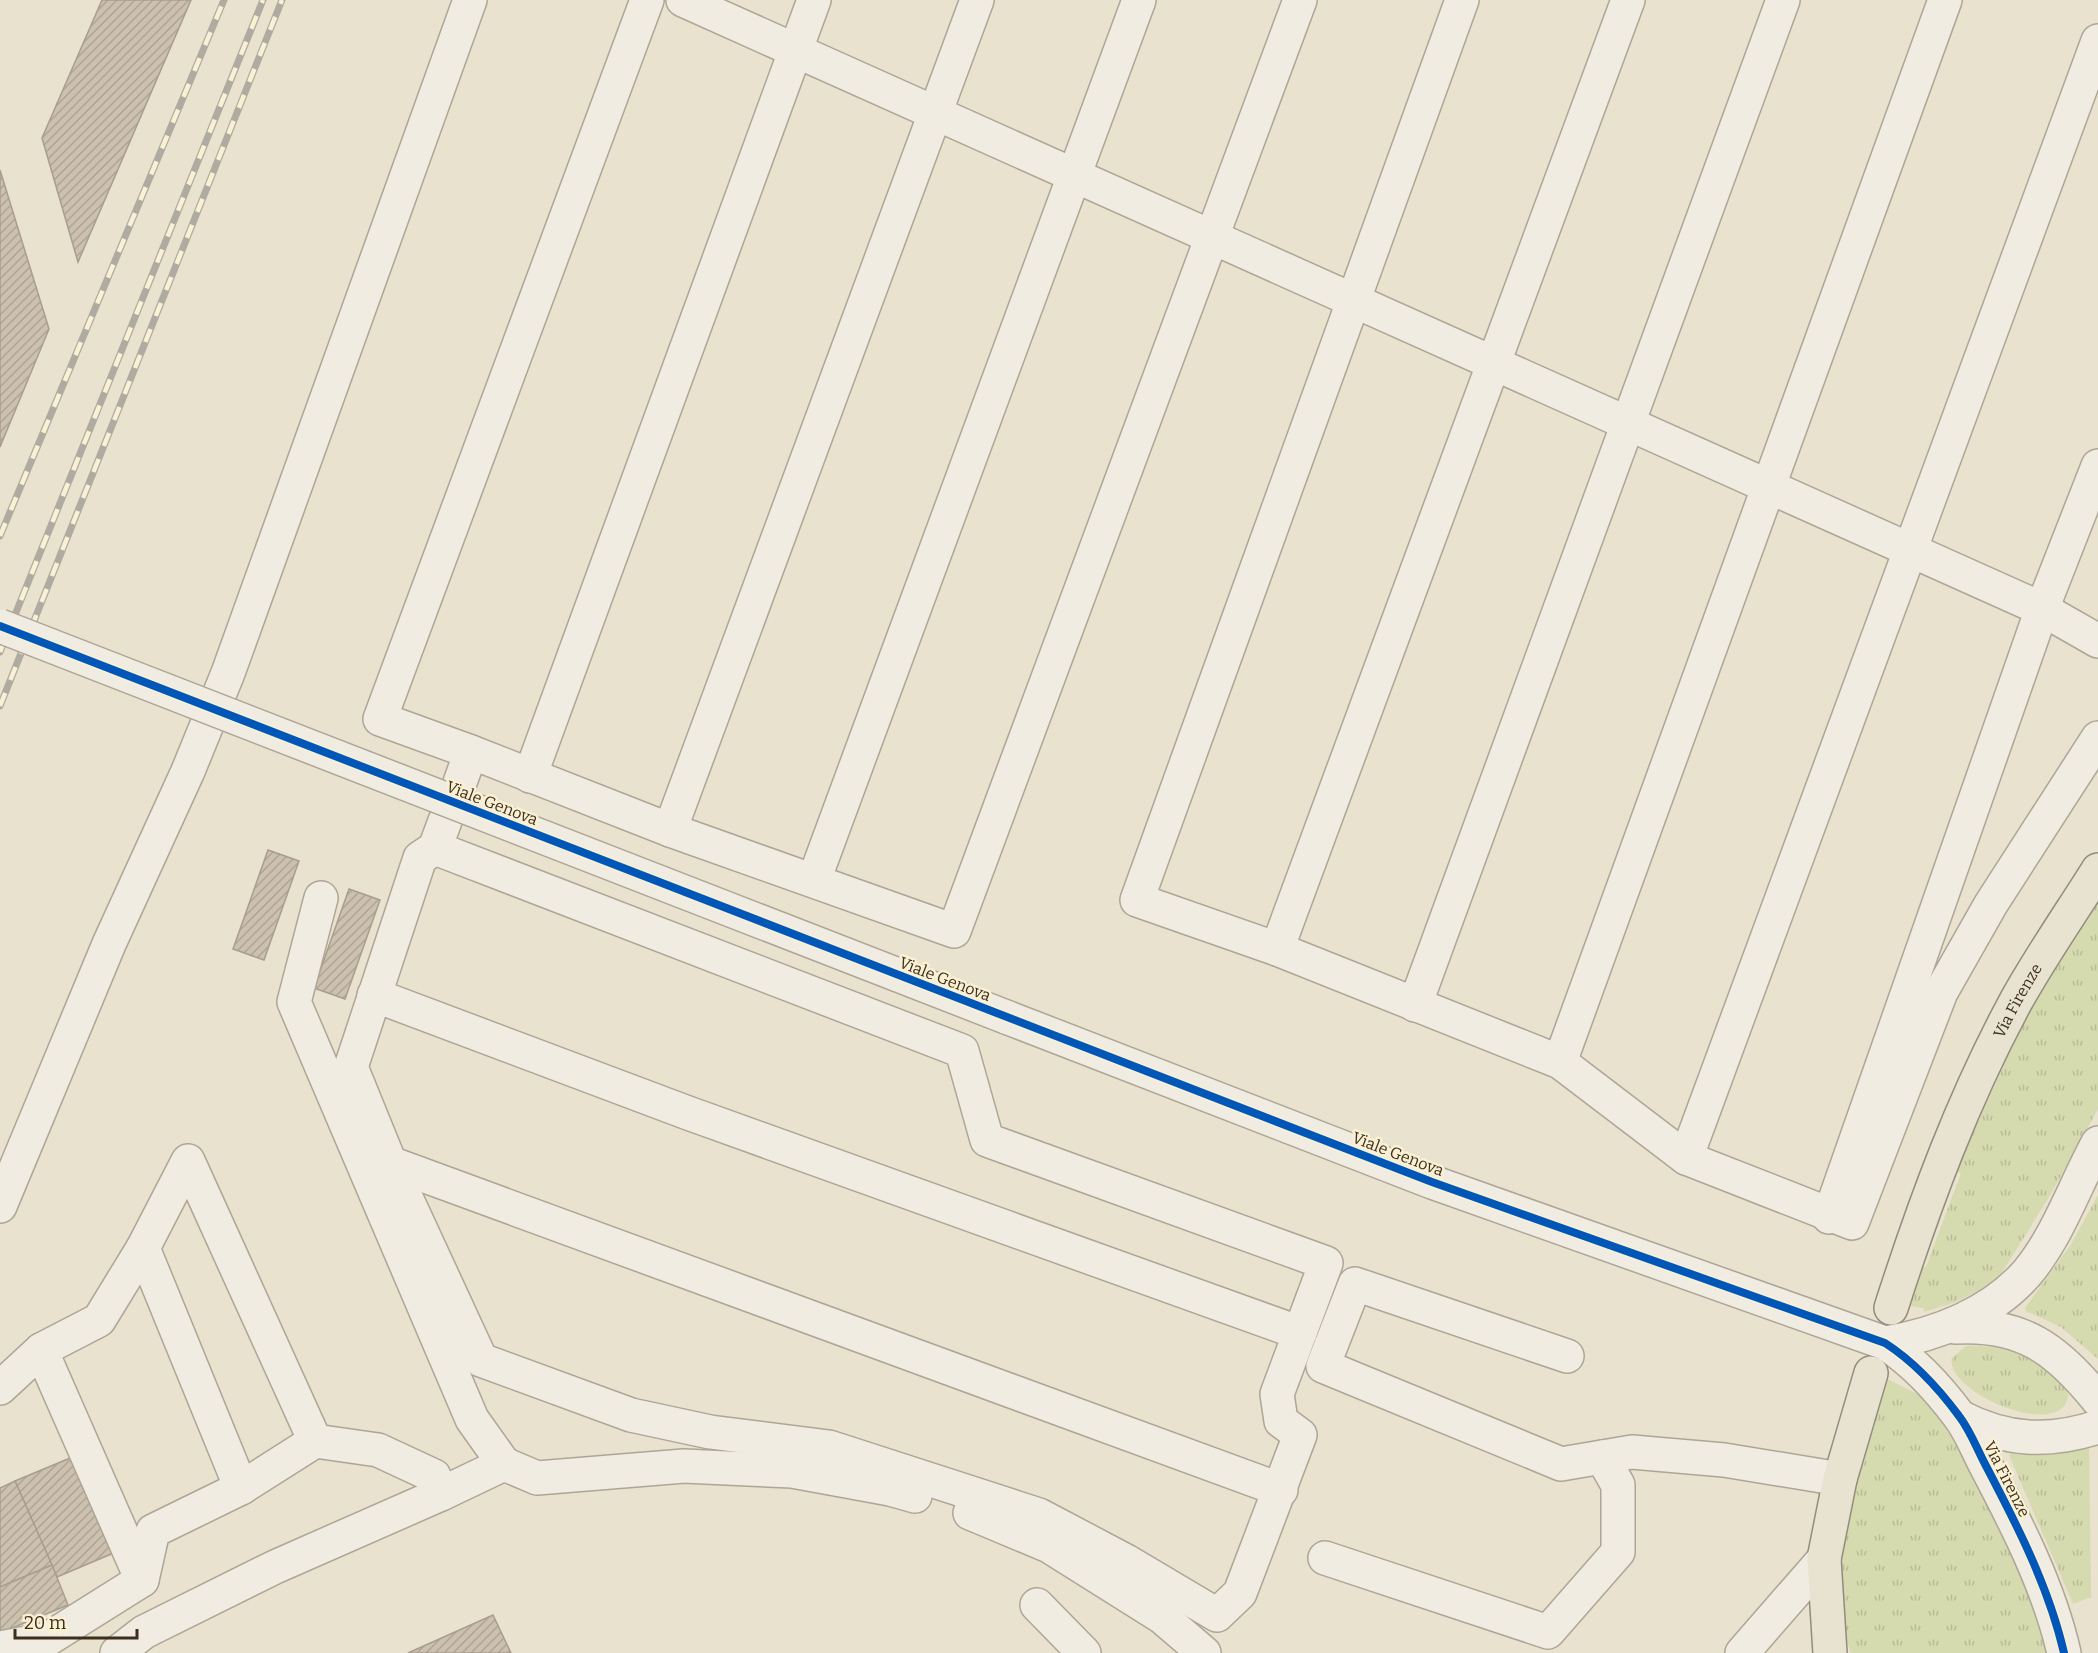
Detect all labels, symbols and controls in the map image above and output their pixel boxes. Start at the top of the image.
street label: Viale Genova [443,777,541,829]
street label: Viale Genova [896,953,994,1005]
street label: Via Firenze [1989,960,2046,1041]
street label: Viale Genova [1349,1128,1447,1180]
street label: Via Firenze [1980,1438,2034,1520]
scale bar [15,1602,136,1640]
text: 20 m [24,1612,66,1634]

